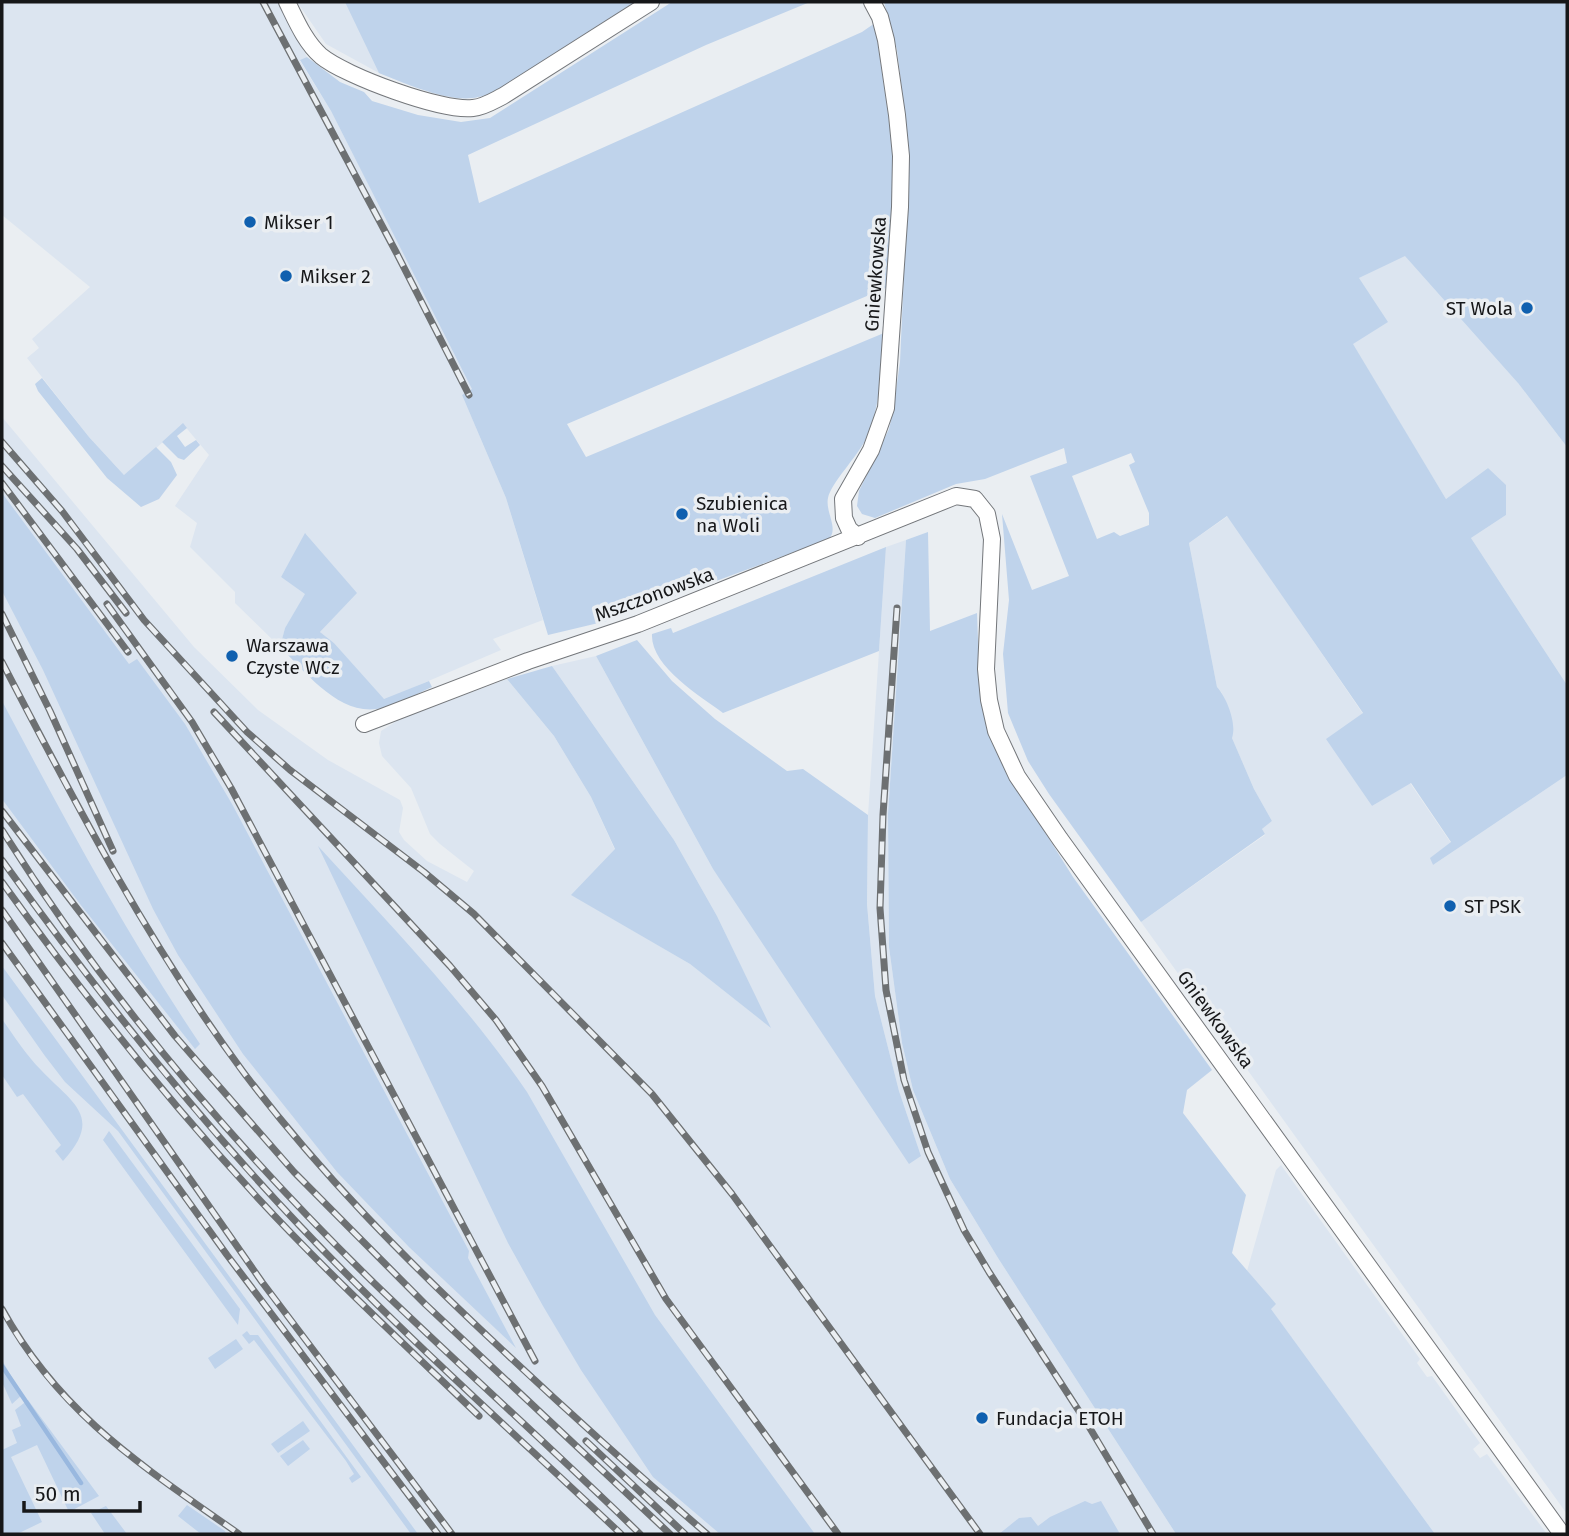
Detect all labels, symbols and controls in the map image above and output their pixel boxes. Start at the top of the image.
place label: Mikser 1 [264,211,334,234]
marker: Mikser 1 [242,214,258,230]
street label: Gniewkowska [860,216,891,332]
place label: Mikser 2 [300,265,371,288]
marker: Mikser 2 [278,268,294,284]
place label: ST Wola [1446,297,1513,320]
marker: ST Wola [1519,300,1535,316]
place label: Szubienica na Woli [696,492,788,537]
marker: Szubienica na Woli [674,506,690,522]
street label: Mszczonowska [592,562,717,627]
place label: Warszawa Czyste WCz [246,634,339,679]
marker: Warszawa Czyste WCz [224,648,240,664]
place label: ST PSK [1464,895,1522,918]
marker: ST PSK [1442,898,1458,914]
street label: Gniewkowska [1172,966,1259,1073]
place label: Fundacja ETOH [996,1407,1124,1430]
marker: Fundacja ETOH [974,1410,990,1426]
scale bar [24,1470,140,1514]
text: 50 m [35,1481,81,1507]

